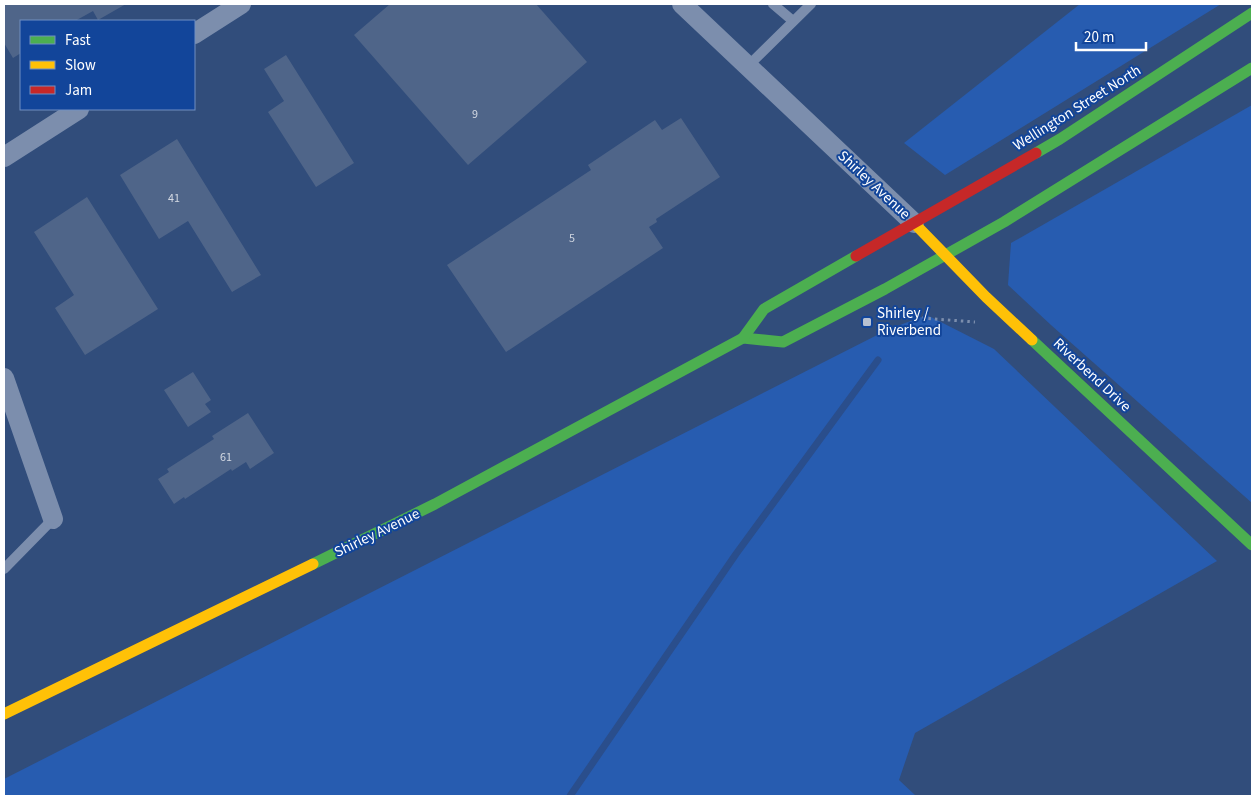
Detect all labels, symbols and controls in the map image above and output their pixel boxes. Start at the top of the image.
legend [20,20,195,110]
scale bar [1076,20,1146,52]
text: 20 m [1084,27,1114,48]
text: Fast [65,30,91,51]
text: Slow [65,55,96,76]
street label: Wellington Street North [1009,60,1145,156]
text: Jam [65,80,92,101]
house number: 9 [472,106,478,123]
street label: Shirley Avenue [833,146,915,224]
house number: 41 [168,190,180,207]
house number: 5 [569,230,575,247]
place label: Shirley / Riverbend [877,303,941,341]
marker: Shirley / Riverbend [861,316,873,328]
street label: Riverbend Drive [1048,333,1136,417]
house number: 61 [220,449,232,466]
street label: Shirley Avenue [331,503,423,563]

